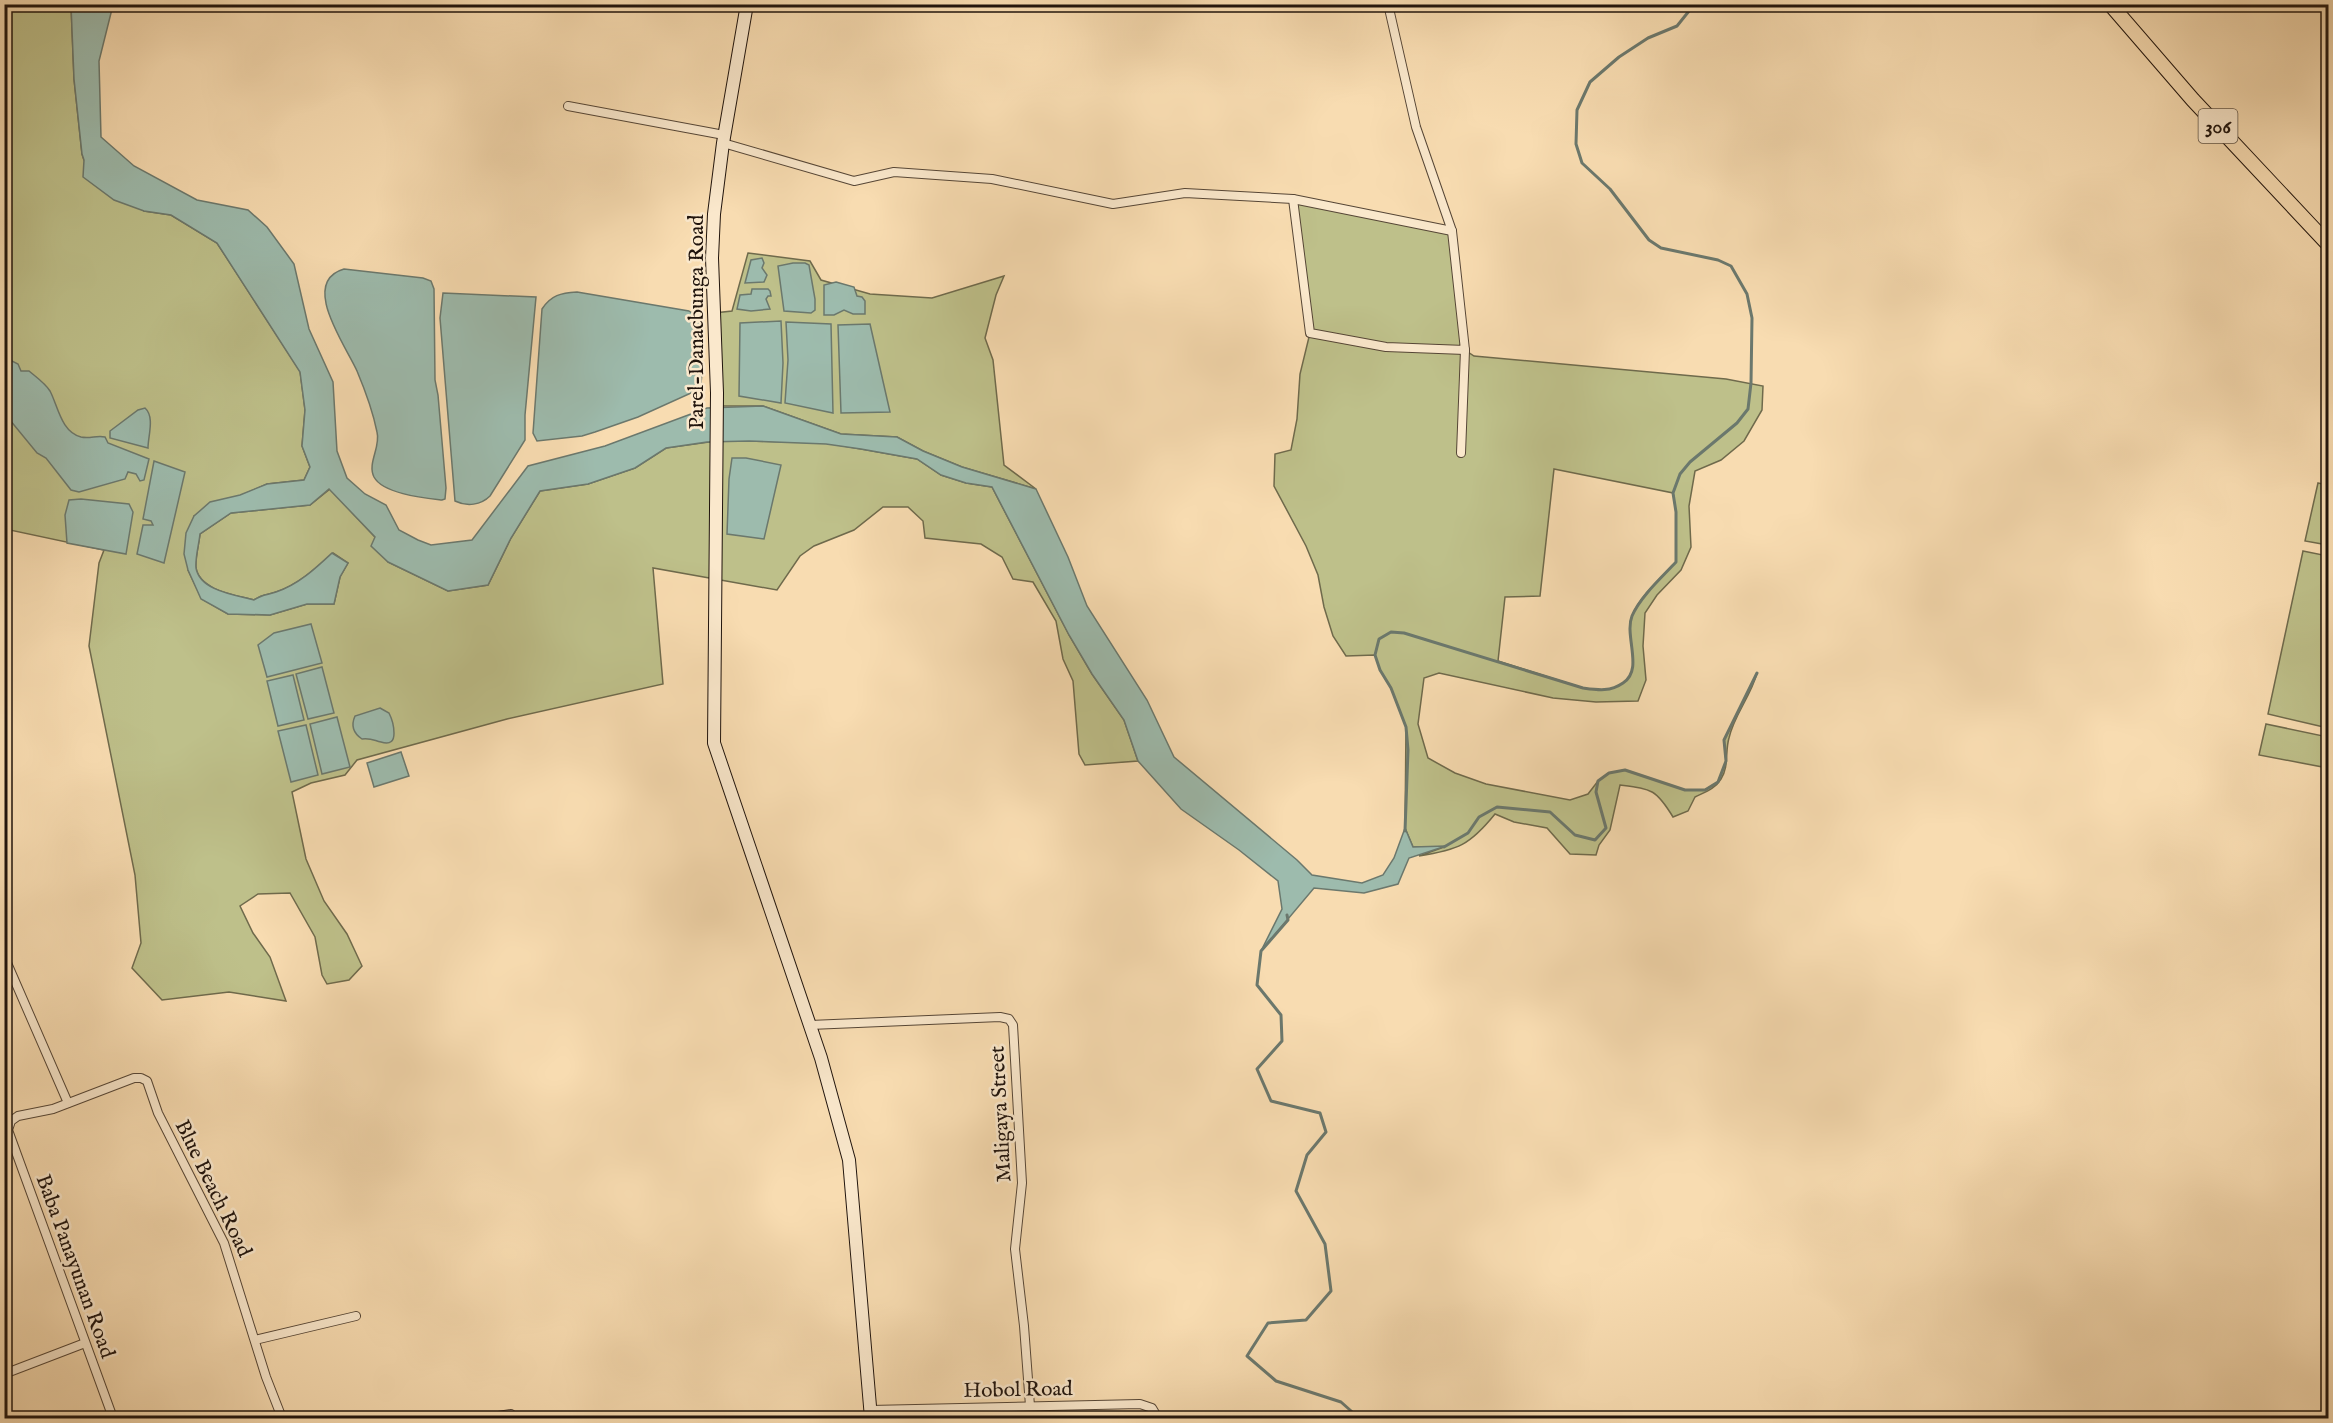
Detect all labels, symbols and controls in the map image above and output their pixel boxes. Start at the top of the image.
road number: 306 [2198,109,2238,143]
street label: Parel-Danacbunga Road [684,214,711,429]
street label: Maligaya Street [984,1045,1019,1183]
street label: Blue Beach Road [168,1116,258,1262]
street label: Baba Panayunan Road [29,1171,121,1363]
street label: Hobol Road [963,1376,1074,1405]

